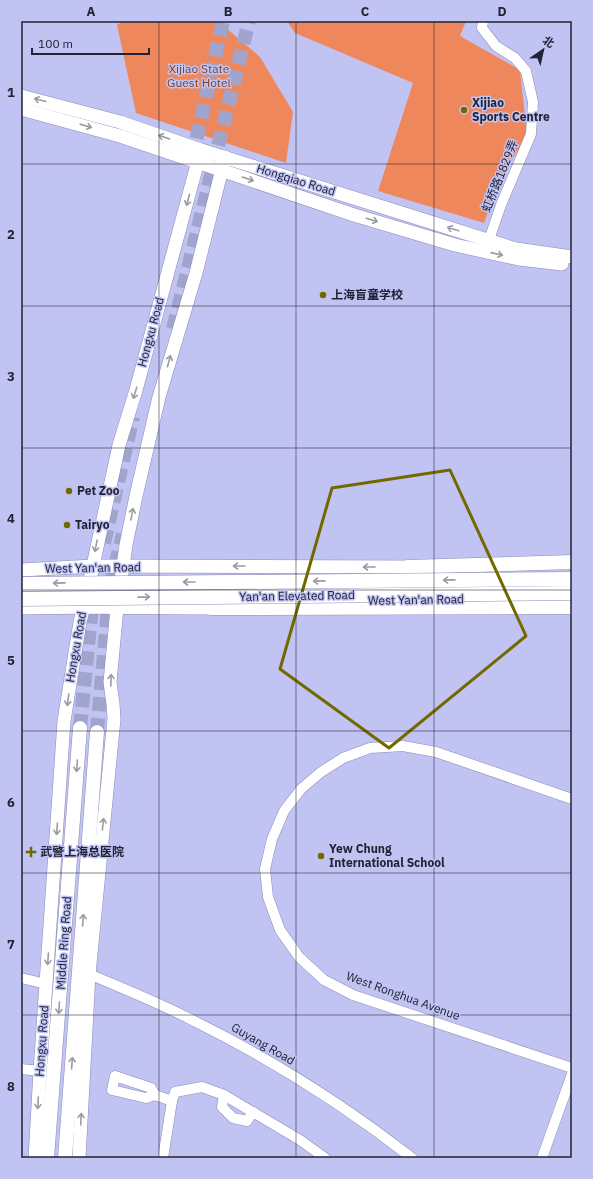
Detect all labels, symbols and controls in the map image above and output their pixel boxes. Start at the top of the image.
text: A [87,3,96,20]
text: B [224,3,233,20]
text: C [361,3,370,20]
text: D [497,3,507,20]
scale bar [32,30,149,56]
north arrow [523,30,563,70]
text: 北 [540,33,557,51]
text: 100 m [38,36,73,51]
park label: Xijiao State Guest Hotel [167,61,231,90]
text: 1 [7,84,15,101]
place label: Xijiao Sports Centre [472,95,550,124]
one-way arrow [34,96,47,104]
marker: Xijiao Sports Centre [459,105,469,115]
one-way arrow [79,123,92,130]
one-way arrow [159,133,171,141]
street label: 虹桥路1829弄 [478,137,521,214]
street label: Hongqiao Road [255,160,337,199]
one-way arrow [242,176,255,183]
one-way arrow [184,193,191,206]
one-way arrow [365,217,378,224]
one-way arrow [447,224,459,232]
text: 2 [7,226,15,243]
one-way arrow [490,251,503,259]
place label: 上海盲童学校 [331,287,403,302]
marker: 上海盲童学校 [318,290,328,300]
street label: Hongxu Road [134,295,167,368]
one-way arrow [166,354,174,367]
text: 3 [7,368,15,385]
one-way arrow [131,386,138,399]
place label: Pet Zoo [77,483,120,498]
marker: Pet Zoo [64,486,74,496]
one-way arrow [129,508,137,521]
text: 4 [7,510,15,527]
place label: Tairyo [75,517,110,532]
marker: Tairyo [62,520,72,530]
one-way arrow [92,539,100,552]
street label: West Yan'an Road [45,559,141,576]
one-way arrow [233,562,246,570]
one-way arrow [363,563,376,571]
one-way arrow [443,576,456,584]
one-way arrow [313,577,326,585]
one-way arrow [183,578,196,586]
one-way arrow [53,579,66,587]
street label: Yan'an Elevated Road [239,587,355,604]
street label: West Yan'an Road [368,591,464,608]
one-way arrow [137,593,150,601]
street label: Hongxu Road [62,610,89,684]
text: 5 [7,652,15,669]
one-way arrow [107,674,115,687]
one-way arrow [64,693,72,706]
one-way arrow [74,759,81,772]
text: 6 [7,794,15,811]
one-way arrow [100,818,107,831]
one-way arrow [53,822,60,835]
place label: Yew Chung International School [329,841,445,870]
place label: 武警上海总医院 [40,844,124,859]
marker: 武警上海总医院 [25,846,37,858]
marker: Yew Chung International School [316,851,326,861]
street label: Middle Ring Road [53,896,74,990]
one-way arrow [80,914,87,927]
text: 7 [7,936,15,953]
one-way arrow [44,952,51,965]
street label: West Ronghua Avenue [344,968,463,1023]
one-way arrow [55,1001,62,1014]
street label: Hongxu Road [32,1005,51,1077]
street label: Guyang Road [229,1019,298,1068]
one-way arrow [69,1057,76,1070]
text: 8 [7,1078,15,1095]
one-way arrow [35,1096,42,1109]
one-way arrow [77,1113,85,1126]

